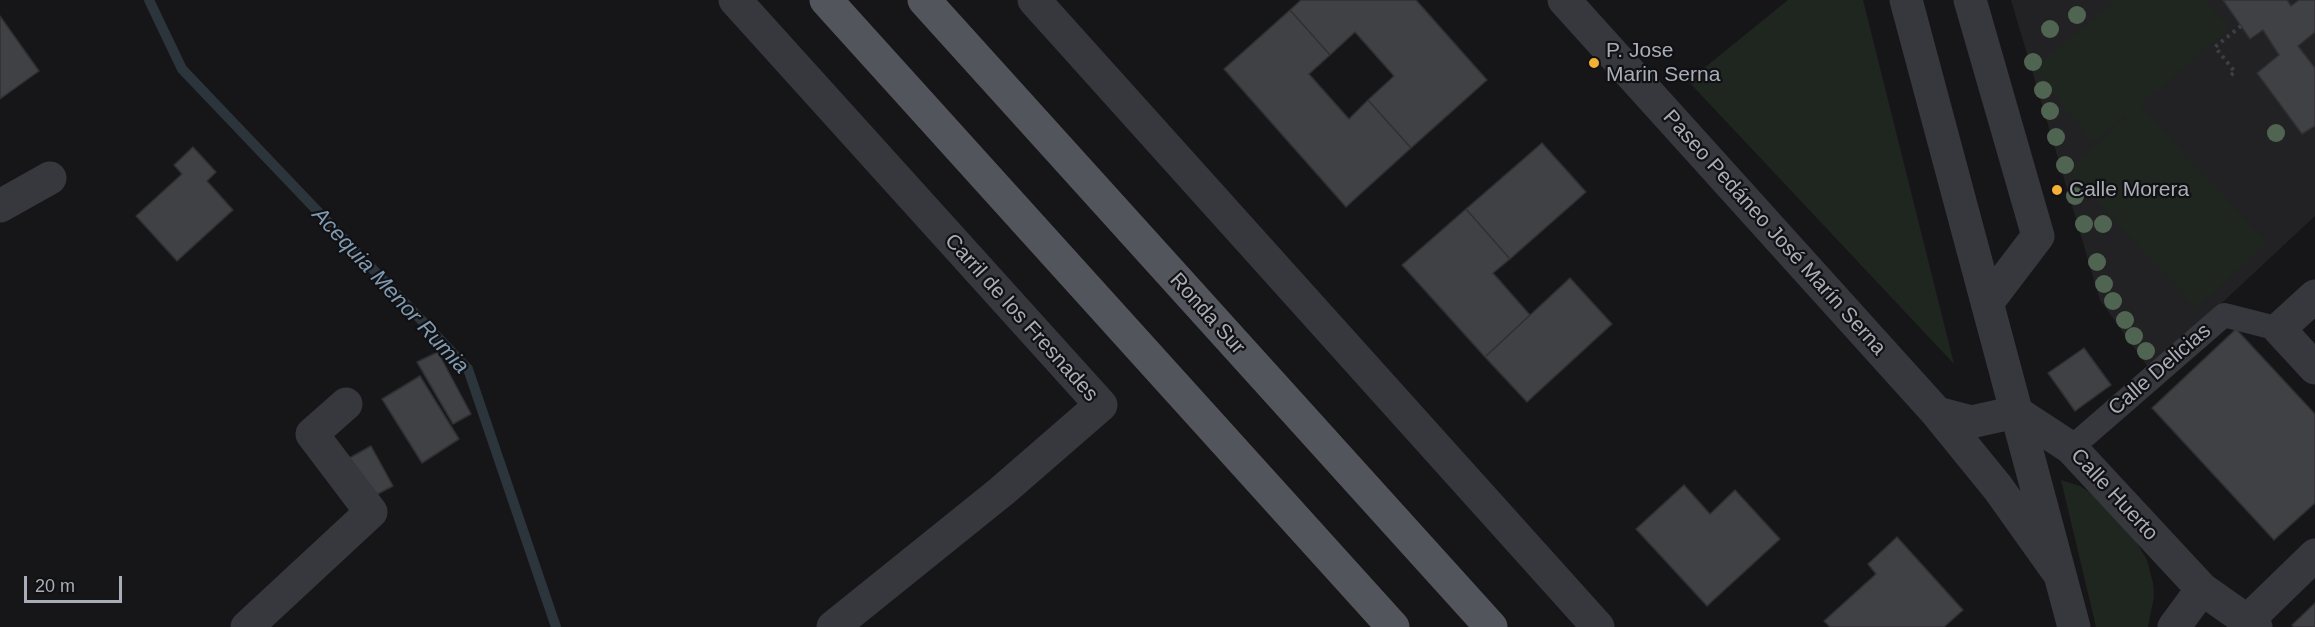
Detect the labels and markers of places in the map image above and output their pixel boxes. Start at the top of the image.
place label: P. Jose Marin Serna [1606,38,1720,88]
marker: P. Jose Marin Serna [1587,56,1601,70]
place label: Calle Morera [2069,177,2189,203]
marker: Calle Morera [2050,183,2064,197]

